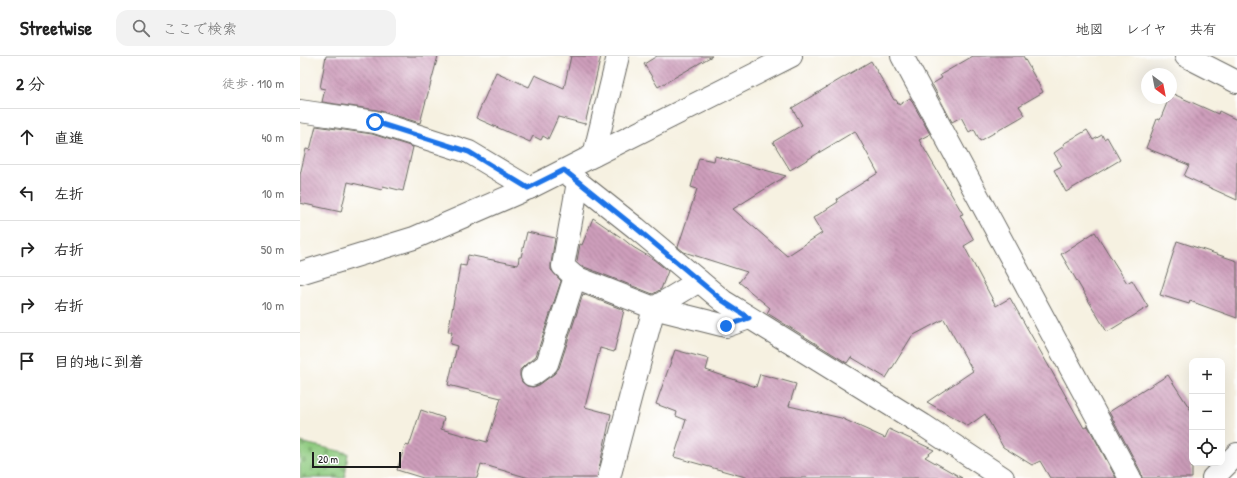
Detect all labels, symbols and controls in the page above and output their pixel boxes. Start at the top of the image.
search box [116,10,396,46]
text: Streetwise [20,15,92,41]
icon: search [130,17,152,39]
text: ここで検索 [162,18,237,39]
text: 地図 [1076,19,1104,38]
text: レイヤ [1126,19,1167,38]
text: 共有 [1189,19,1217,38]
north arrow [1141,68,1177,104]
text: 2 分 [16,72,45,95]
text: 徒歩 · 110 m [222,74,284,92]
route start [366,113,384,131]
icon: ahead [16,126,38,148]
text: 直進 [54,127,84,148]
text: 40 m [261,128,284,146]
icon: left [16,182,38,204]
text: 左折 [54,183,84,204]
text: 10 m [262,184,284,202]
icon: right [16,238,38,260]
text: 右折 [54,239,84,260]
text: 50 m [261,240,284,258]
icon: right [16,294,38,316]
text: 右折 [54,295,84,316]
text: 10 m [262,296,284,314]
route end [717,317,735,335]
icon: arrive [16,350,38,372]
text: 目的地に到着 [54,351,144,372]
map controls [1189,358,1225,466]
button: + [1189,358,1225,394]
button: − [1189,394,1225,430]
button: locate [1189,430,1225,466]
scale bar [312,450,401,469]
text: 20 m [318,452,338,466]

